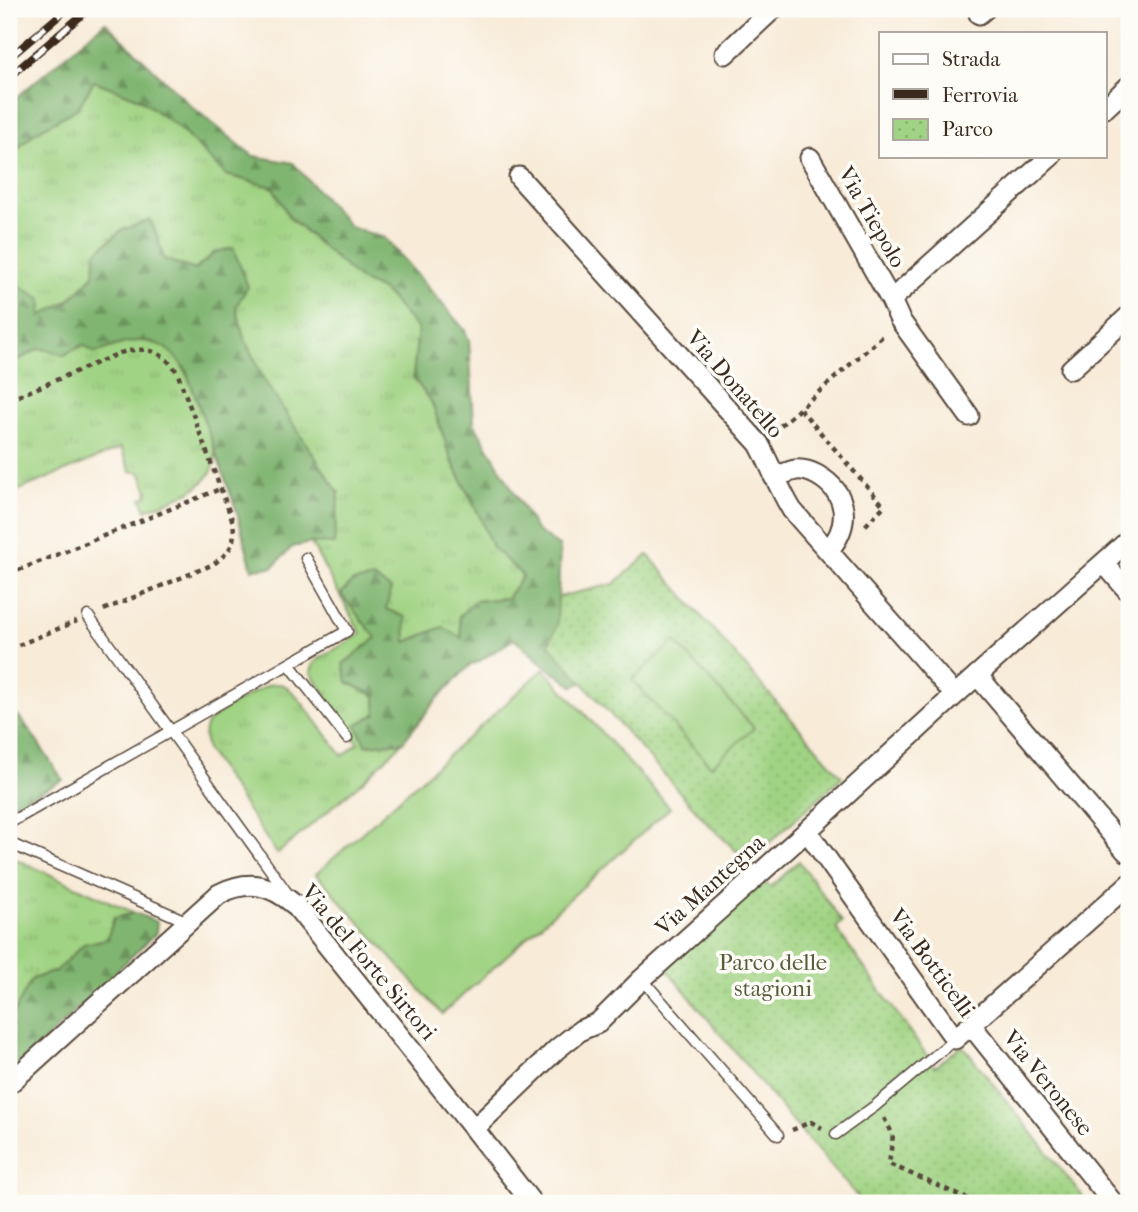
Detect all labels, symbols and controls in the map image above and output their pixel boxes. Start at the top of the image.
legend [879,32,1106,158]
text: Strada [942,47,1000,71]
text: Ferrovia [942,83,1018,107]
text: Parco [942,117,993,141]
street label: Via Tiepolo [832,161,912,272]
street label: Via Donatello [680,324,789,443]
street label: Via Mantegna [649,829,771,942]
street label: Via del Forte Sirtori [295,878,442,1046]
street label: Via Botticelli [883,903,981,1023]
park label: Parco delle stagioni [719,949,827,1002]
street label: Via Veronese [997,1024,1099,1141]

